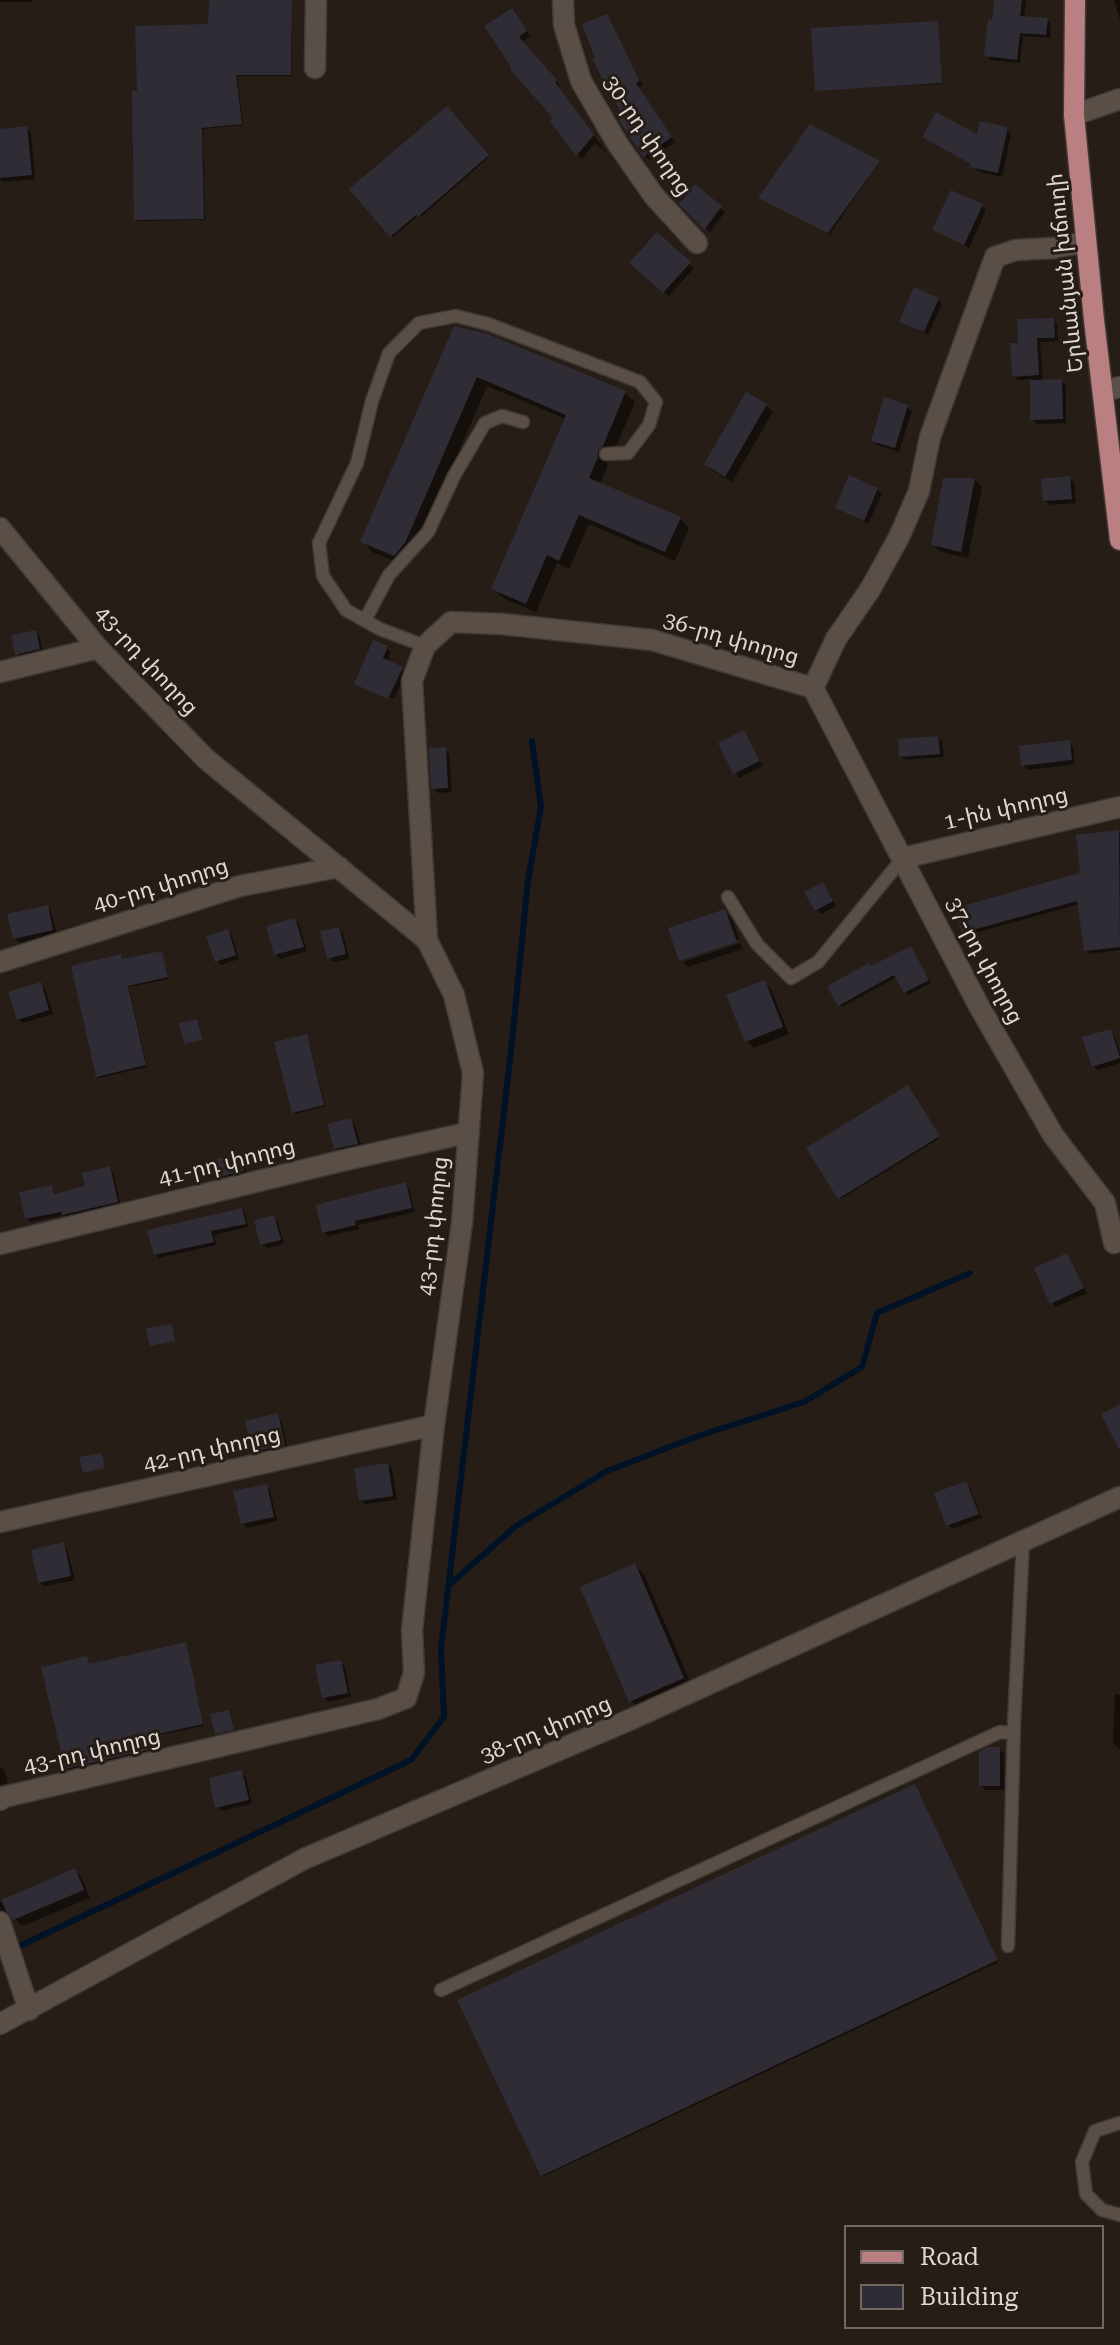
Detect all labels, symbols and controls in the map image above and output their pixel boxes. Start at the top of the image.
street label: 30-րդ փողոց [597,71,697,201]
street label: Երևանյան խճուղի [1042,172,1090,374]
street label: 43-րդ փողոց [89,601,203,721]
street label: 36-րդ փողոց [660,607,802,671]
street label: 1-ին փողոց [941,782,1071,836]
street label: 40-րդ փողոց [90,853,232,919]
street label: 37-րդ փողոց [940,893,1028,1029]
street label: 41-րդ փողոց [156,1133,298,1193]
street label: 43-րդ փողոց [414,1155,454,1297]
street label: 42-րդ փողոց [141,1421,283,1479]
street label: 38-րդ փողոց [477,1691,615,1769]
street label: 43-րդ փողոց [21,1723,163,1781]
legend [844,2225,1104,2329]
text: Road [920,2243,979,2271]
text: Building [920,2283,1018,2311]

